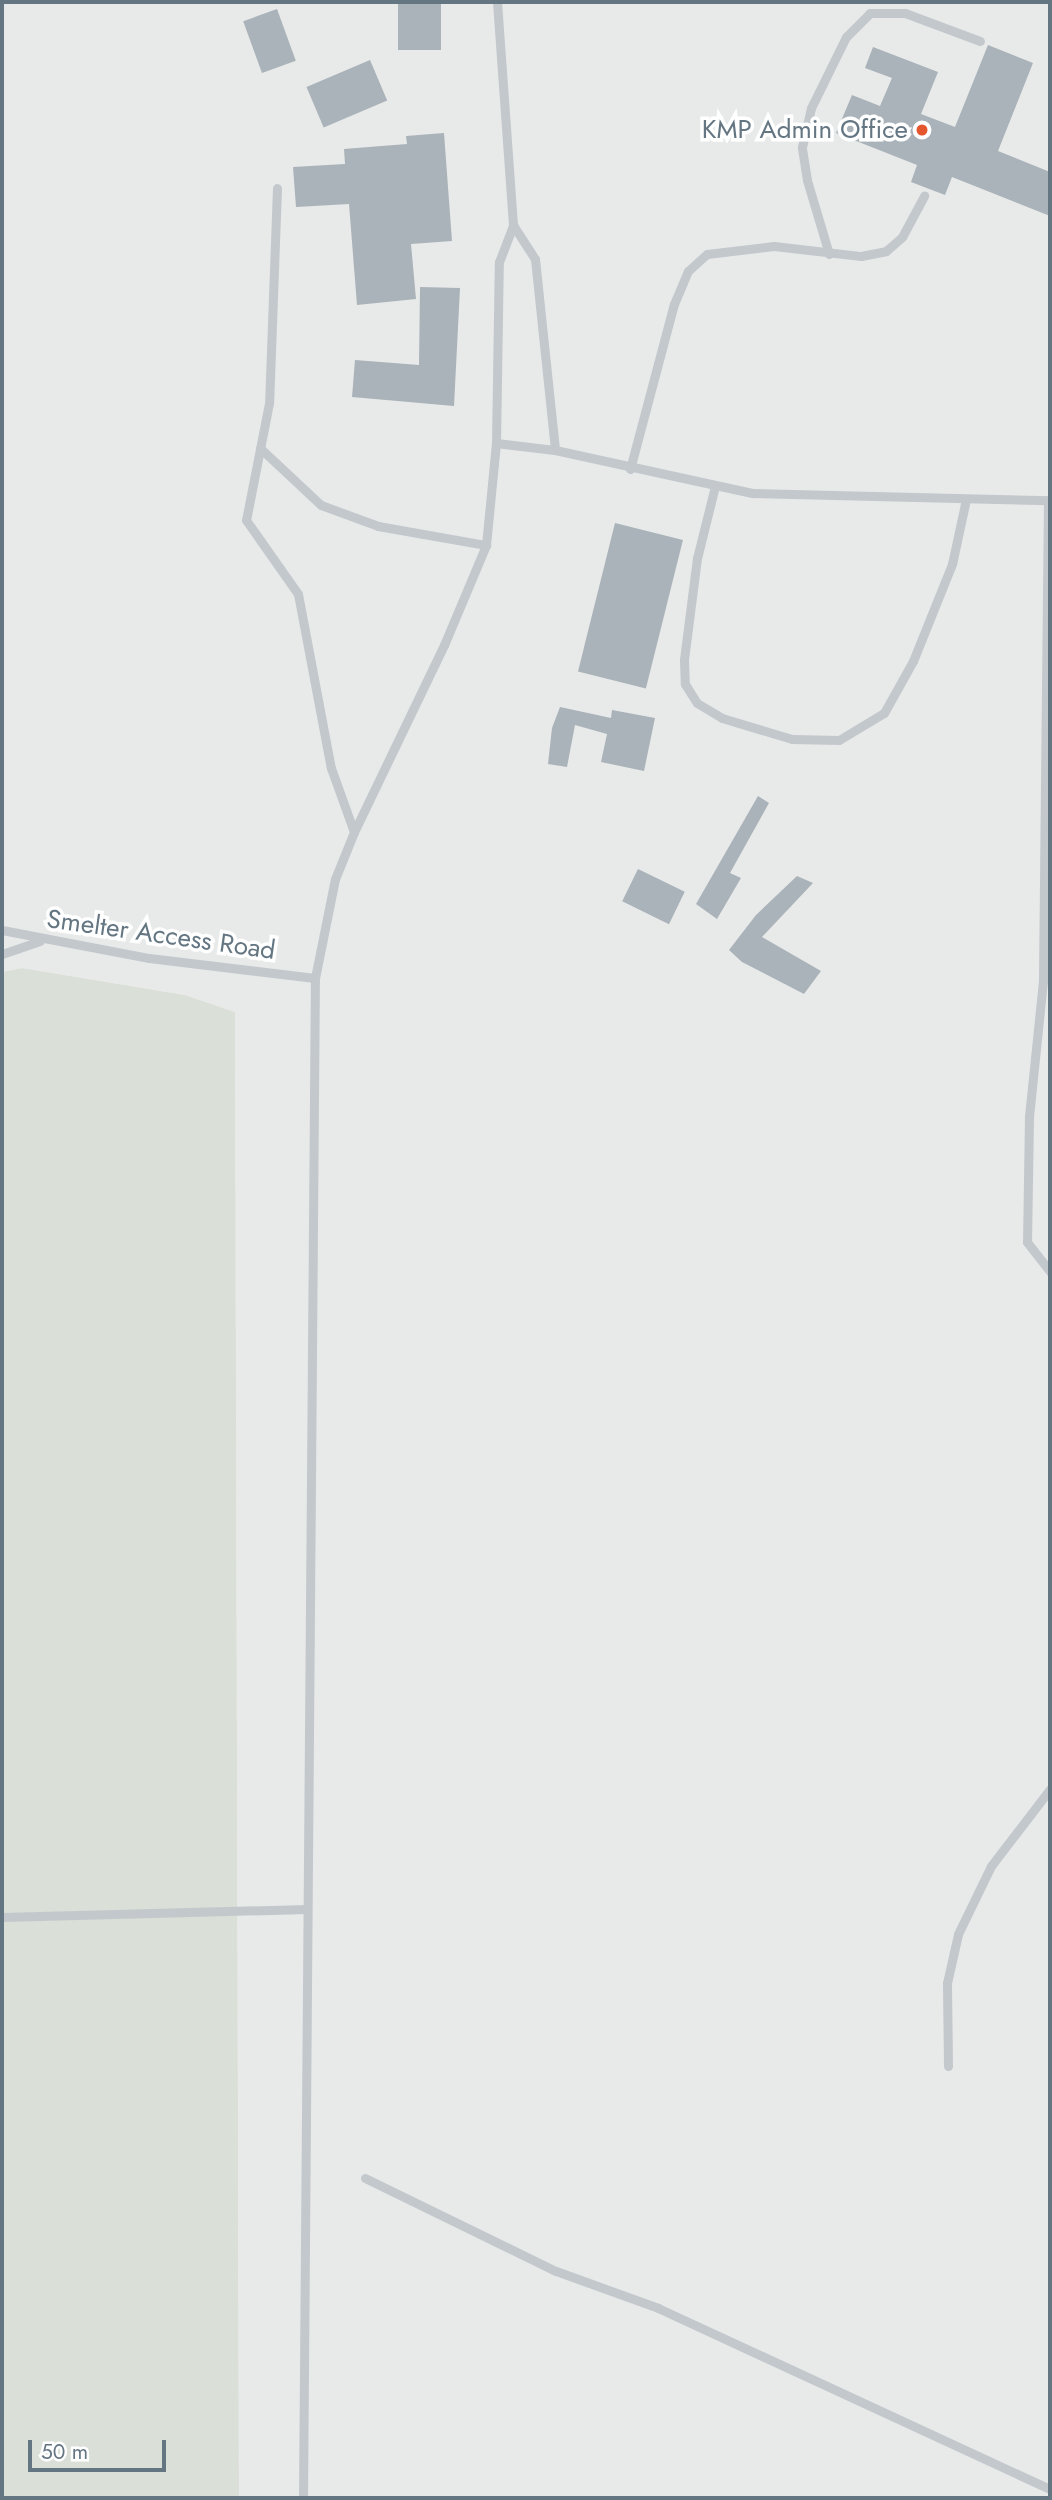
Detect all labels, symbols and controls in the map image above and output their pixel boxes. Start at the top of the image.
place label: KMP Admin Office [702,114,908,146]
marker: KMP Admin Office [914,122,930,138]
street label: Smelter Access Road [45,904,277,966]
scale bar [32,2426,170,2470]
text: 50 m [41,2437,88,2467]

